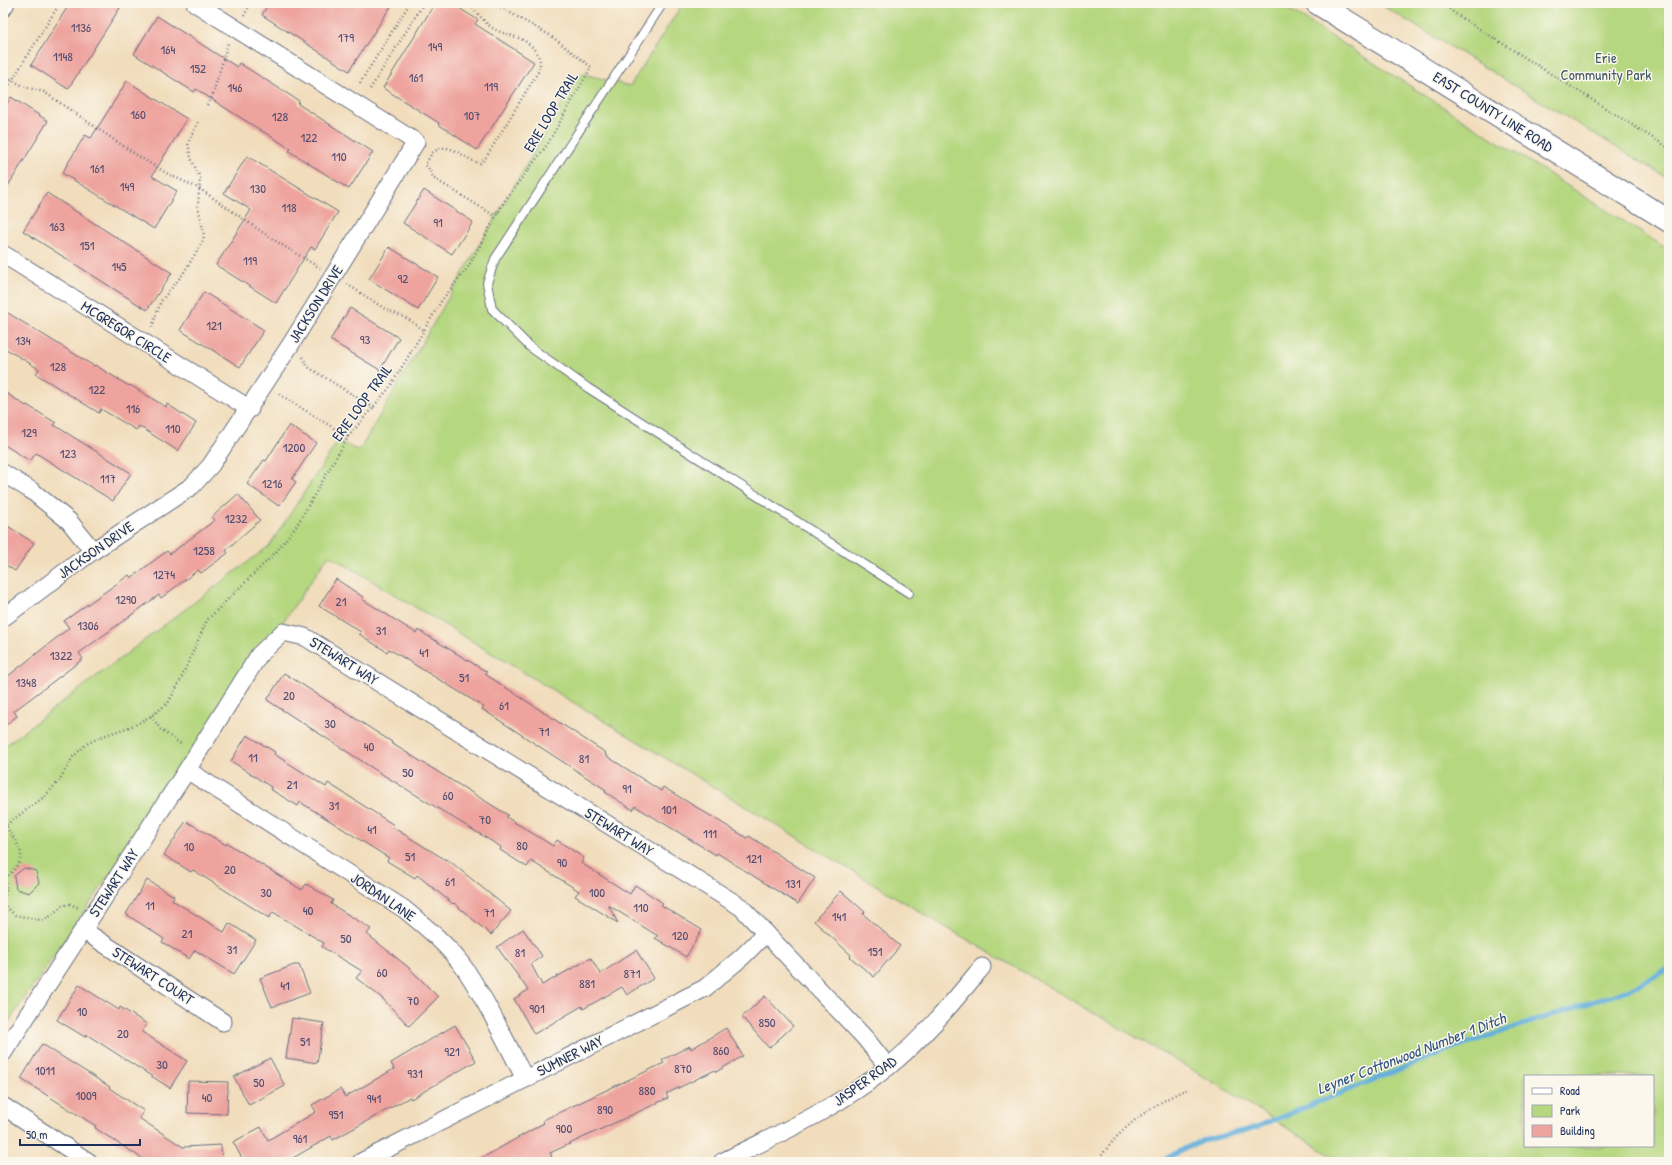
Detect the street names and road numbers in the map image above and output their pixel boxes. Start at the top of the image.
street label: EAST COUNTY LINE ROAD [1429,66,1558,157]
street label: ERIE LOOP TRAIL [518,67,583,156]
street label: JACKSON DRIVE [283,261,348,347]
street label: MCGREGOR CIRCLE [77,295,176,368]
street label: ERIE LOOP TRAIL [327,360,397,445]
street label: JACKSON DRIVE [54,516,138,583]
street label: STEWART WAY [306,631,383,690]
street label: STEWART WAY [581,802,658,861]
street label: STEWART WAY [84,844,144,921]
street label: JORDAN LANE [347,867,420,926]
street label: STEWART COURT [109,941,199,1010]
street label: SUMNER WAY [533,1030,607,1081]
street label: JASPER ROAD [829,1050,901,1111]

